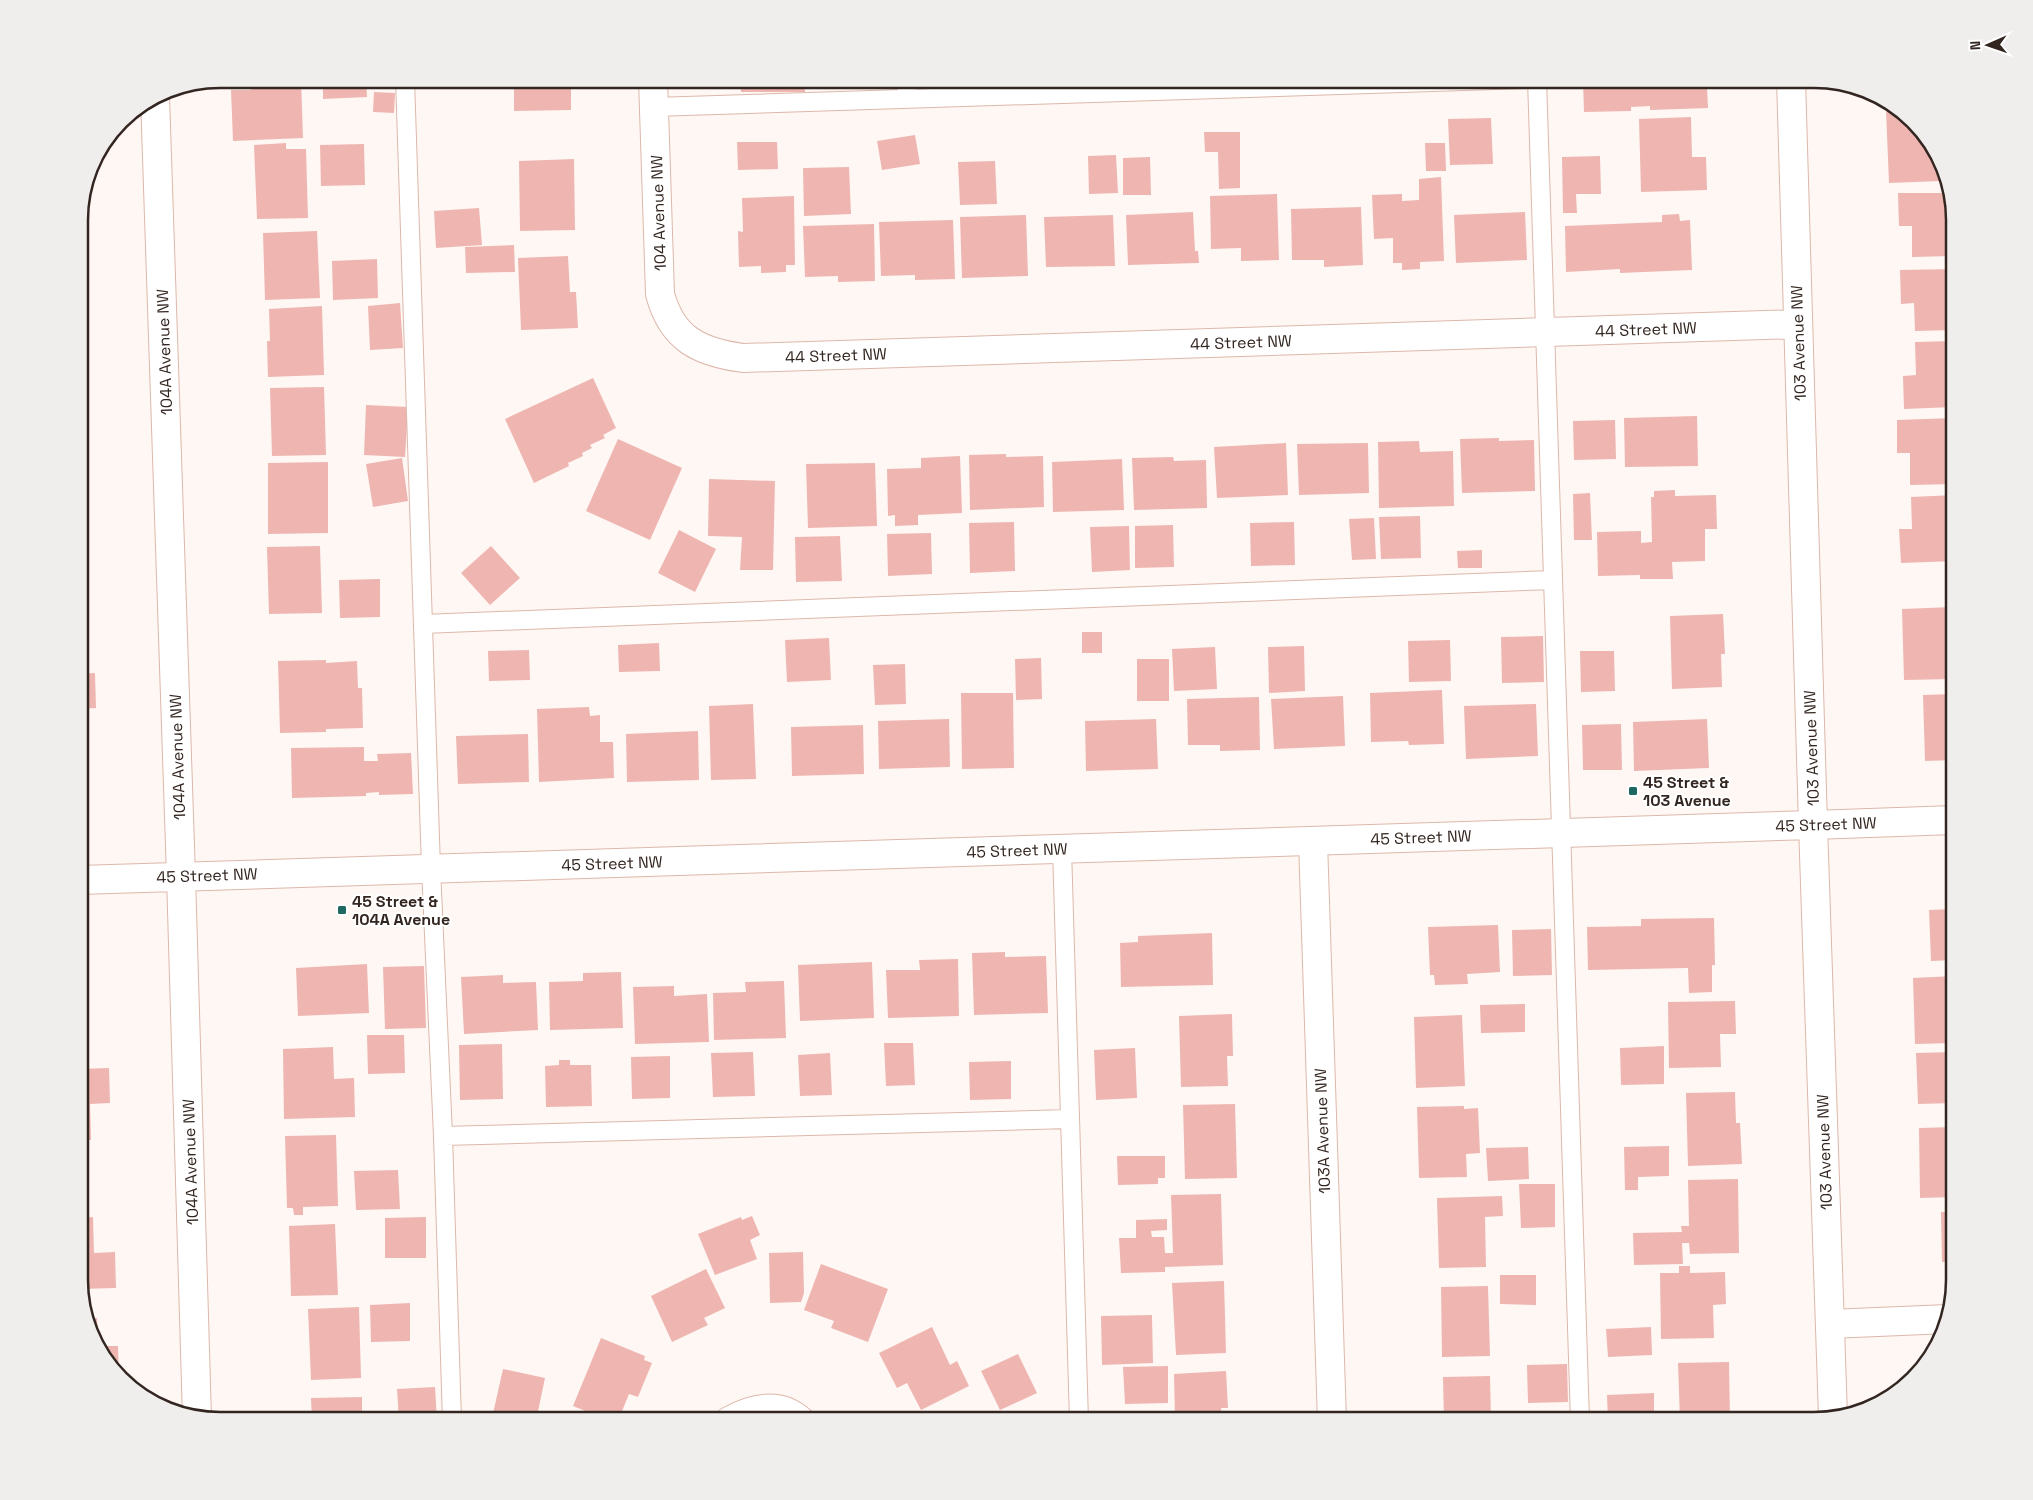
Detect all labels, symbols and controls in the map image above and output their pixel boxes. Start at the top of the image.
north arrow [1963,20,2013,70]
text: N [1966,40,1984,50]
street label: 104 Avenue NW [646,155,671,271]
street label: 103 Avenue NW [1786,285,1811,401]
street label: 104A Avenue NW [152,289,177,415]
street label: 44 Street NW [1595,317,1697,342]
street label: 44 Street NW [1190,330,1292,355]
street label: 44 Street NW [785,343,887,368]
street label: 103 Avenue NW [1799,690,1824,806]
street label: 104A Avenue NW [165,694,190,820]
place label: 45 Street & 103 Avenue [1643,772,1731,811]
marker: 45 Street & 103 Avenue [1627,785,1639,797]
street label: 45 Street NW [1775,812,1877,837]
street label: 45 Street NW [1370,825,1472,850]
street label: 45 Street NW [966,838,1068,863]
street label: 45 Street NW [561,851,663,876]
street label: 45 Street NW [156,863,258,888]
place label: 45 Street & 104A Avenue [352,891,450,930]
marker: 45 Street & 104A Avenue [336,904,348,916]
street label: 103A Avenue NW [1310,1068,1335,1194]
street label: 103 Avenue NW [1812,1094,1837,1210]
street label: 104A Avenue NW [178,1099,203,1225]

